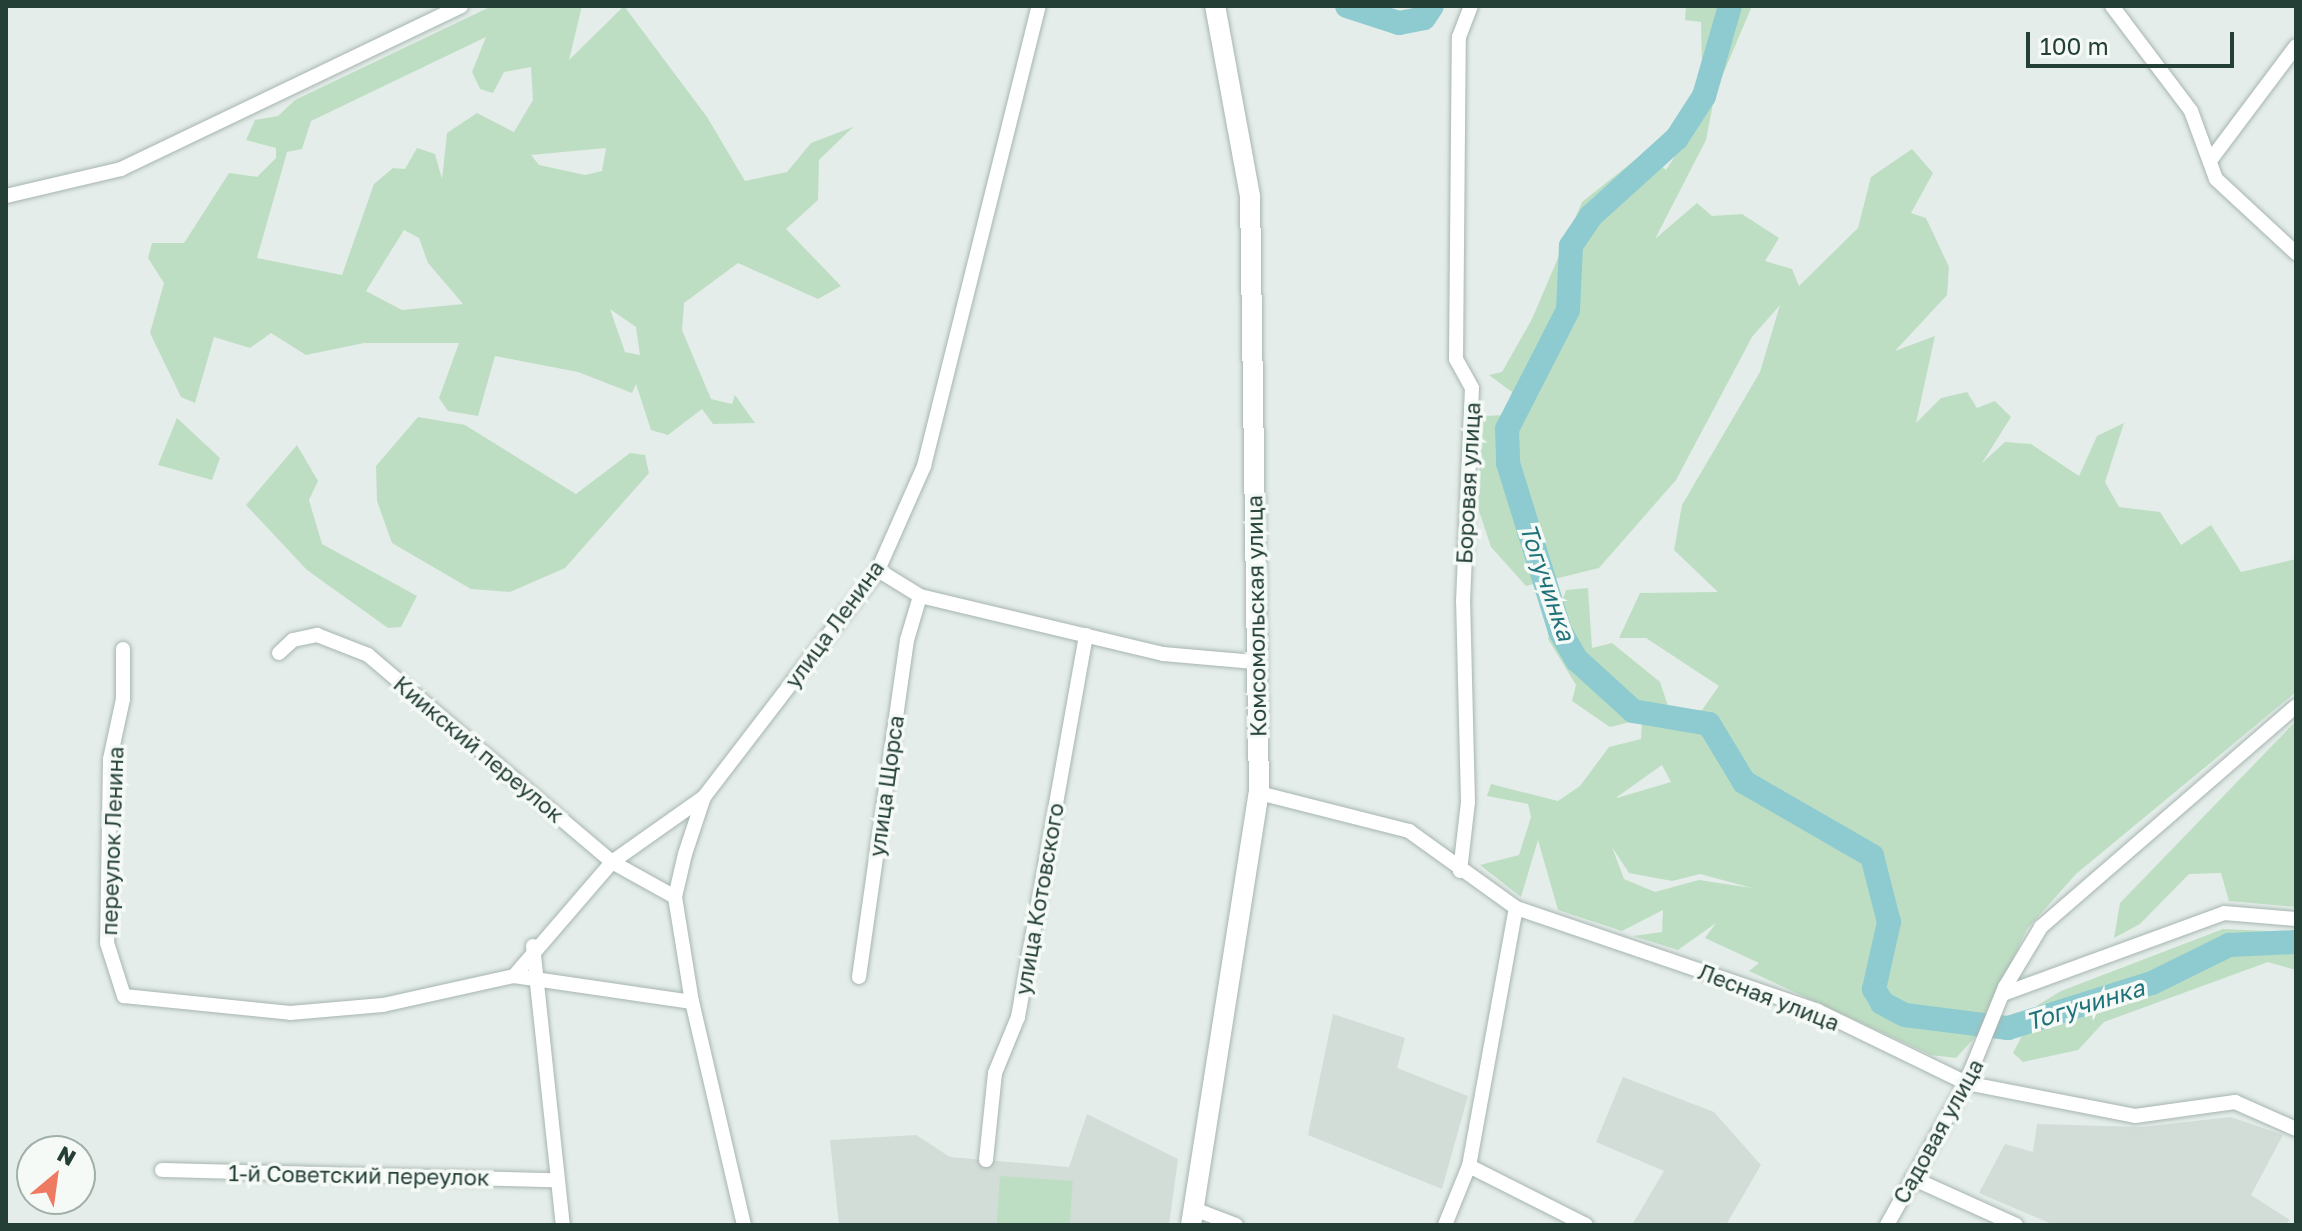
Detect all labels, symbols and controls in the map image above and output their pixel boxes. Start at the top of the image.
scale bar [2030,16,2238,66]
text: 100 m [2040,31,2109,60]
street label: Боровая улица [1451,401,1485,565]
street label: Комсомольская улица [1241,495,1271,737]
water label: Тогучинка [1515,520,1581,644]
street label: улица Ленина [779,555,889,693]
street label: Киикский переулок [389,670,569,828]
street label: улица Щорса [863,713,909,859]
street label: переулок Ленина [96,746,128,936]
street label: улица Котовского [1009,801,1069,997]
street label: Лесная улица [1695,958,1843,1036]
water label: Тогучинка [2022,972,2148,1036]
street label: Садовая улица [1887,1054,1989,1208]
north arrow [16,1135,96,1215]
text: N [53,1139,81,1171]
street label: 1-й Советский переулок [228,1160,490,1190]

